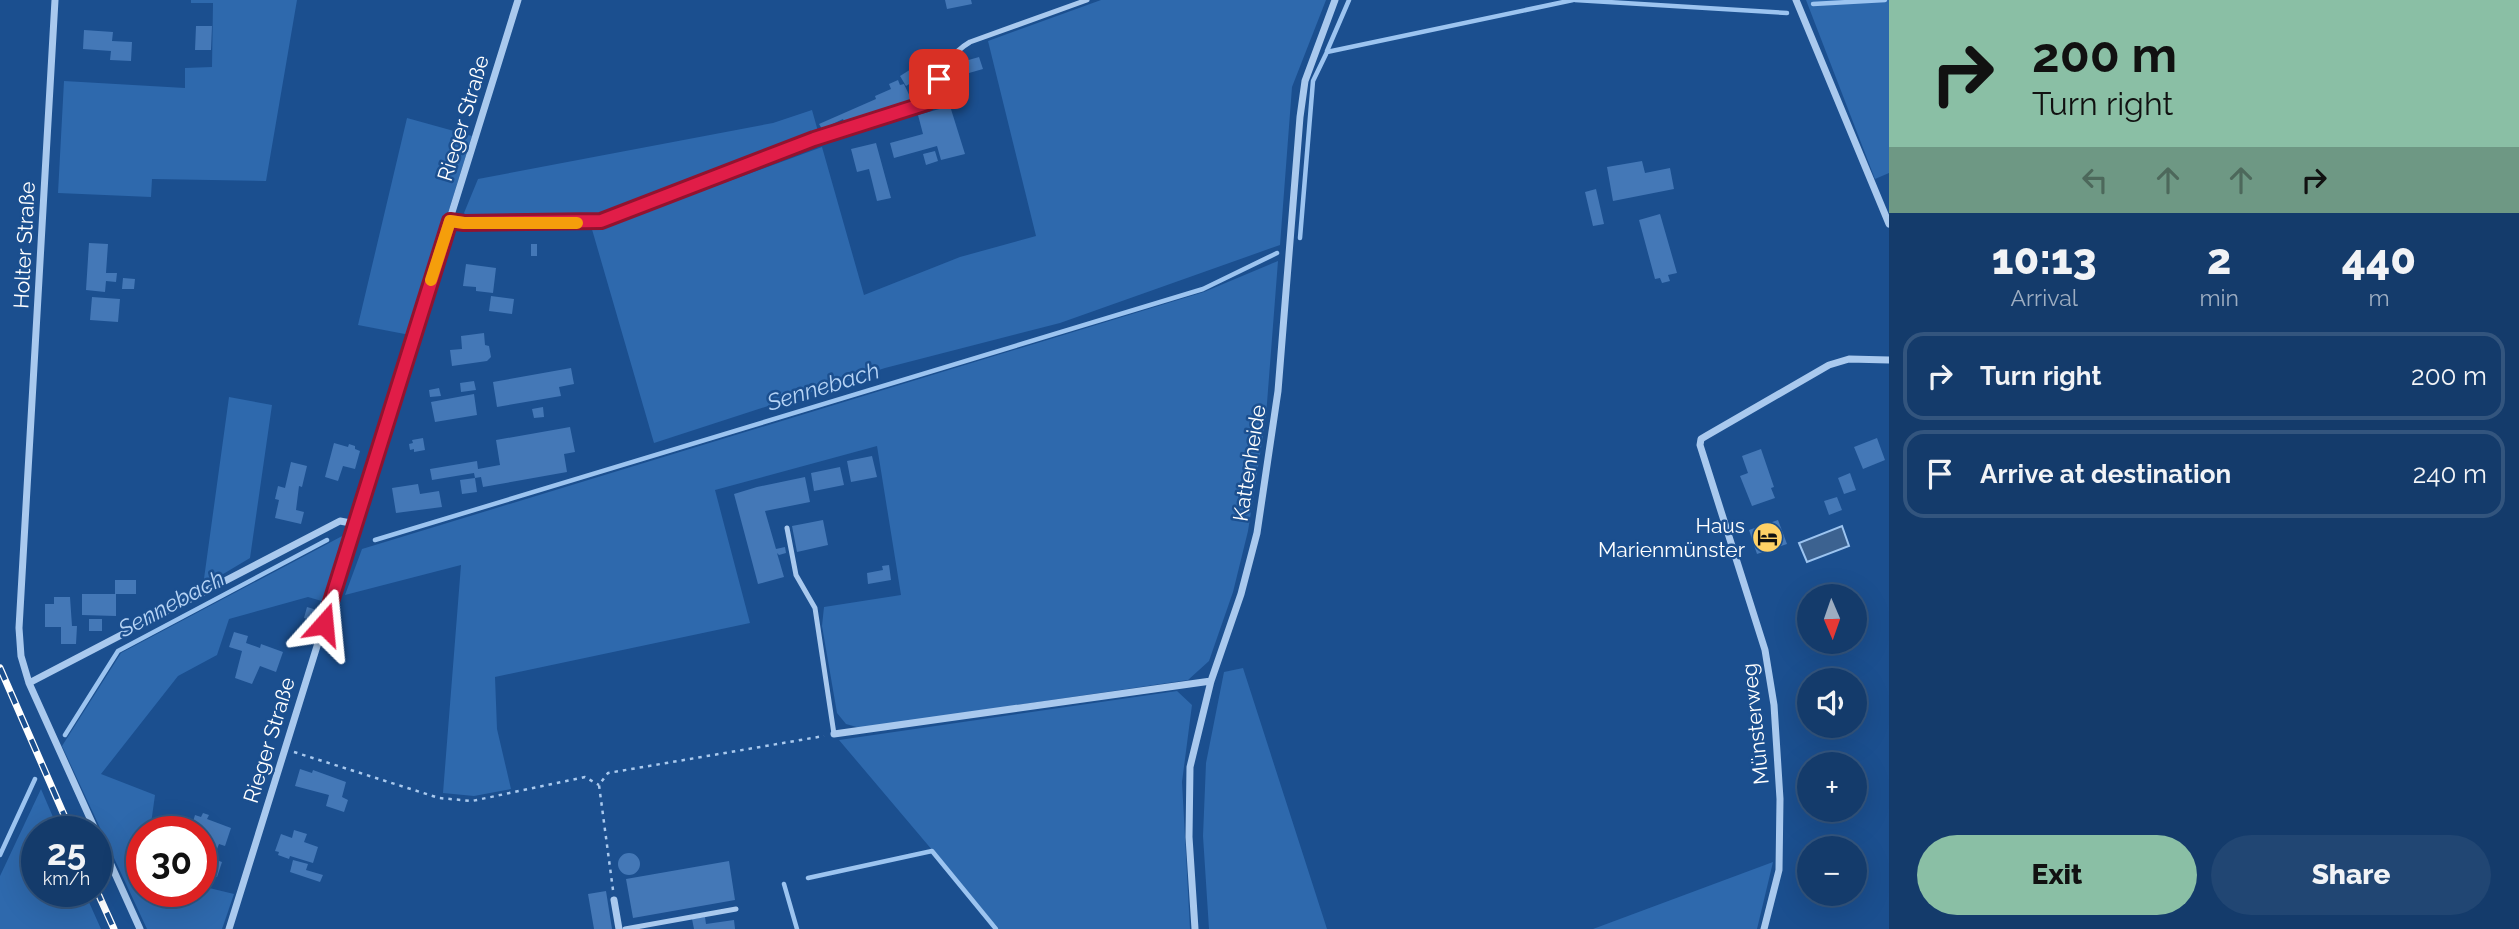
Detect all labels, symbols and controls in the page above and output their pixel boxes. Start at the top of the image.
text: 200 m [2032,26,2177,83]
icon: right [1917,28,2008,119]
pin [909,49,969,109]
street label: Rieger Straße [432,52,494,184]
icon: arrive [920,60,958,98]
text: Turn right [2032,85,2173,122]
icon: left [2076,161,2114,199]
icon: ahead [2149,161,2187,199]
icon: ahead [2222,161,2260,199]
icon: right [2295,161,2333,199]
street label: Holter Straße [8,181,40,309]
text: 10:13 [1992,235,2097,284]
text: 2 [2207,235,2231,284]
text: 440 [2342,235,2416,284]
text: Arrival [2010,284,2078,311]
text: min [2199,284,2239,311]
text: m [2368,284,2390,311]
water label: Sennebach [763,356,882,416]
icon: right [1921,357,1959,395]
text: Turn right [1980,361,2101,391]
text: 200 m [2411,361,2487,391]
street label: Kattenheide [1227,403,1271,523]
icon: arrive [1921,455,1959,493]
text: Arrive at destination [1980,459,2231,489]
text: 240 m [2413,459,2487,489]
place label: Haus Marienmünster [1598,513,1746,562]
hotel icon: Haus Marienmünster [1751,520,1785,554]
water label: Sennebach [113,564,229,643]
north arrow [1797,584,1867,654]
map controls [1797,584,1867,906]
position arrow [287,587,361,661]
street label: Münsterweg [1736,662,1774,786]
button: sound [1797,668,1867,738]
street label: Rieger Straße [238,674,300,806]
button: + [1797,752,1867,822]
speed limit sign: 30 [126,816,217,907]
text: 25 [47,832,86,873]
button: Exit [1917,835,2197,915]
button: Share [2211,835,2491,915]
button: − [1797,836,1867,906]
text: km/h [43,868,90,889]

